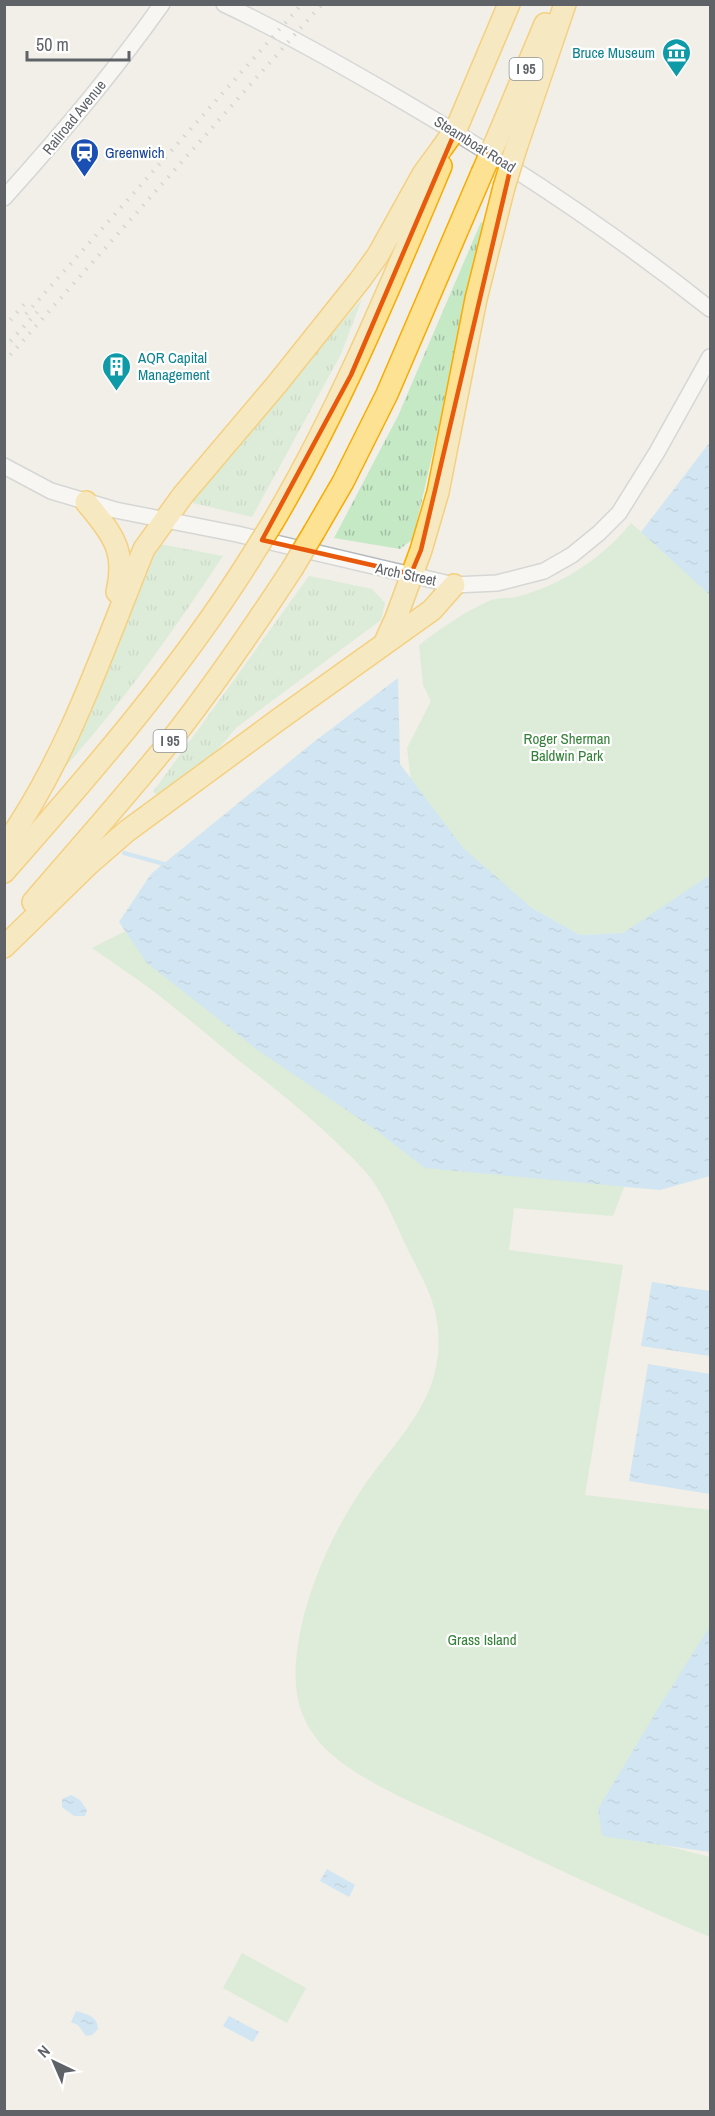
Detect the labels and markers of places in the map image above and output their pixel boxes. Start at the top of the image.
museum icon: Bruce Museum [660,36,692,78]
place label: Bruce Museum [572,42,655,63]
station icon: Greenwich [68,136,100,178]
place label: Greenwich [105,142,164,163]
place label: AQR Capital Management [137,347,210,385]
building icon: AQR Capital Management [101,350,133,392]

